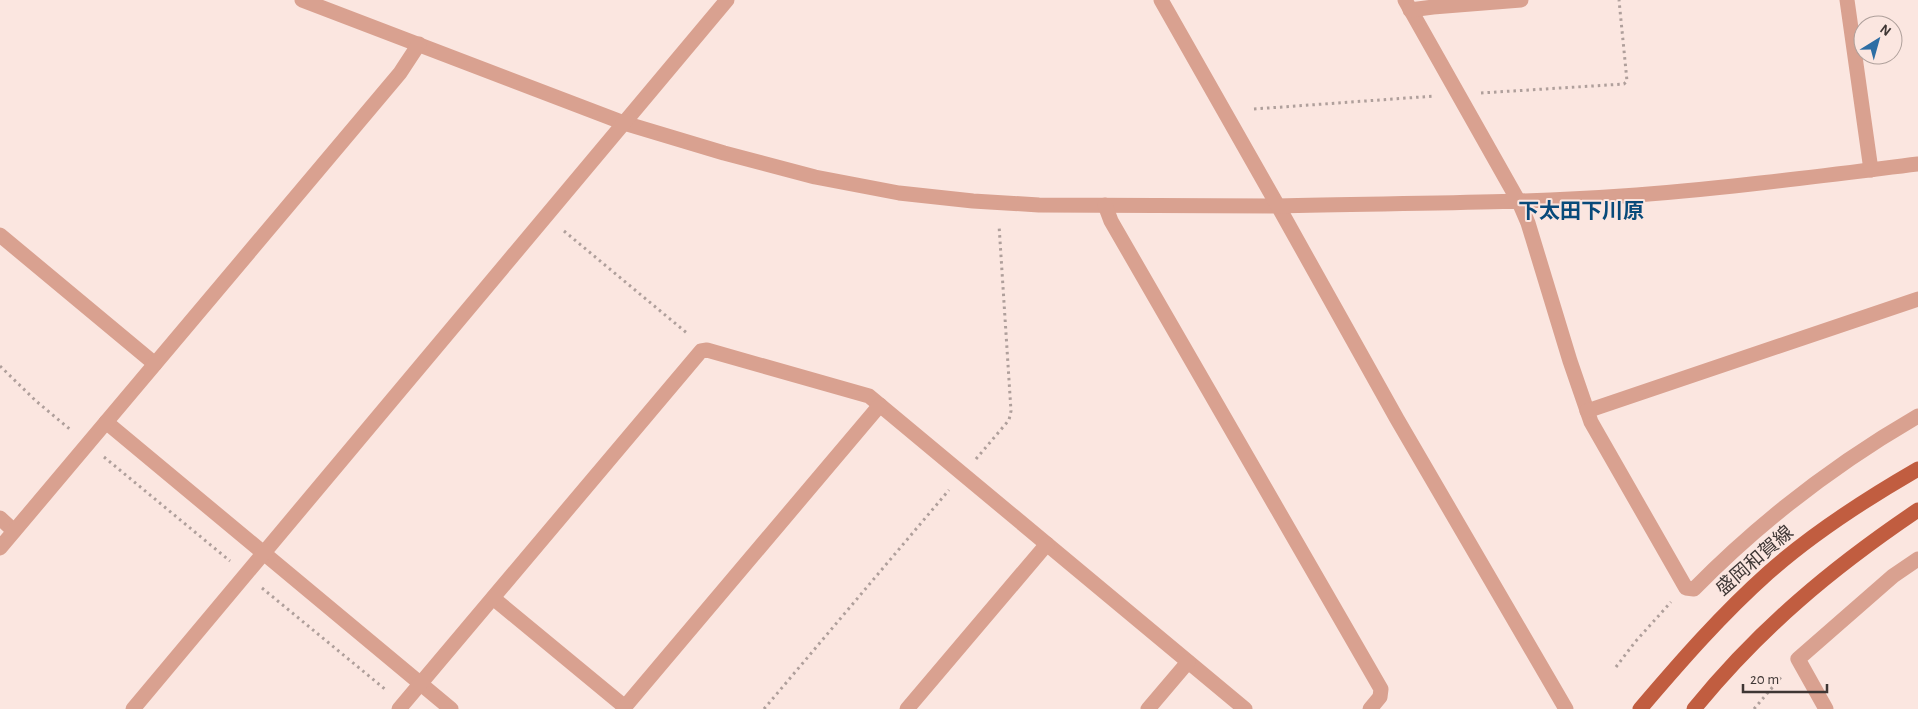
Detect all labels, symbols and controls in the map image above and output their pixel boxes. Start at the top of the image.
north arrow [1853,15,1903,65]
text: N [1877,22,1893,39]
district label: 下太田下川原 [1518,200,1644,222]
street label: 盛岡和賀線 [1712,521,1797,599]
scale bar [1743,662,1827,694]
text: 20 m [1750,672,1779,687]

